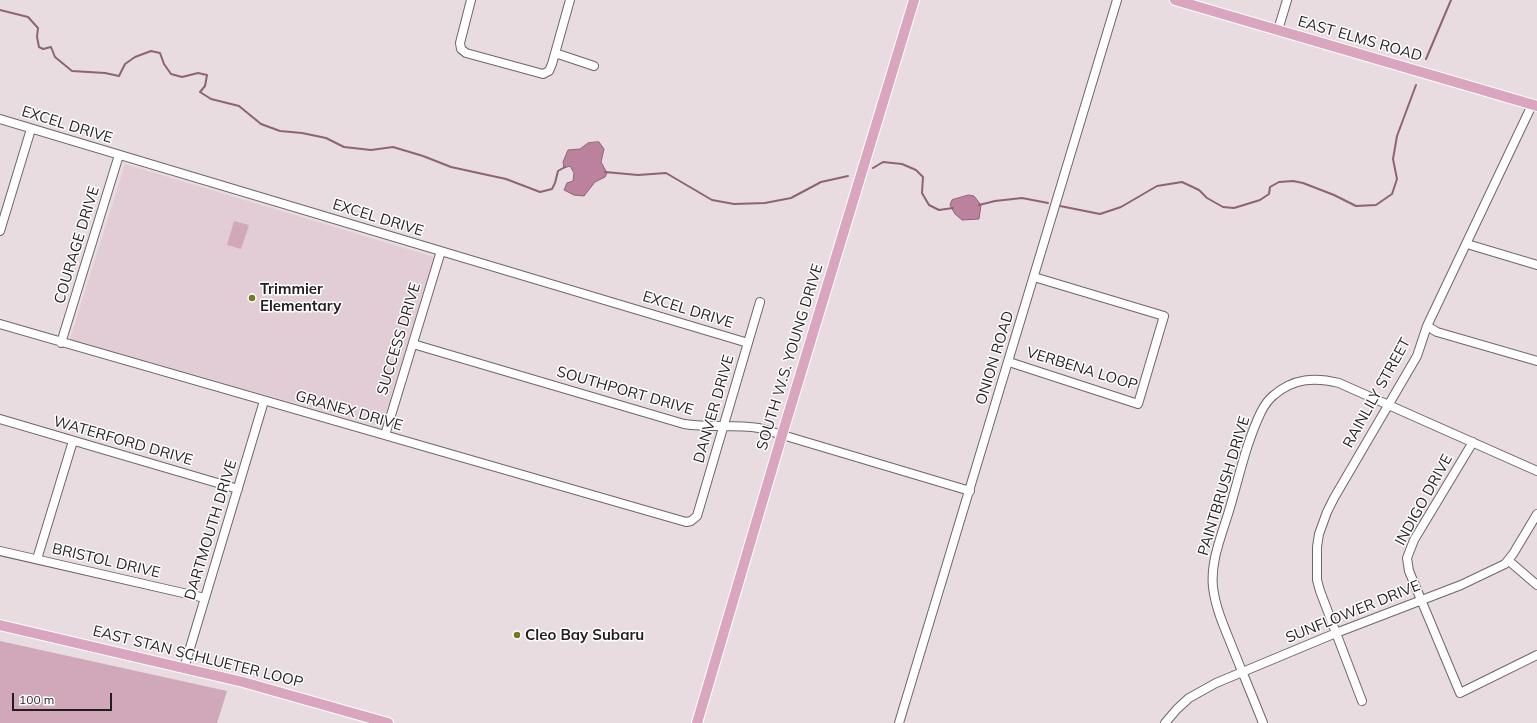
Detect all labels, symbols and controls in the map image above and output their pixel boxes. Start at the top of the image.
street label: EAST ELMS ROAD [1296,13,1424,65]
street label: EXCEL DRIVE [19,103,115,147]
street label: COURAGE DRIVE [51,184,103,306]
street label: EXCEL DRIVE [330,196,426,240]
street label: SOUTH W.S. YOUNG DRIVE [753,262,827,452]
place label: Trimmier Elementary [260,280,341,315]
street label: SUCCESS DRIVE [373,281,425,397]
street label: EXCEL DRIVE [640,288,736,332]
marker: Trimmier Elementary [247,293,257,303]
street label: ONION ROAD [972,309,1018,407]
street label: RAINLILY STREET [1339,335,1415,451]
street label: VERBENA LOOP [1024,344,1140,394]
street label: DANVER DRIVE [690,353,738,465]
street label: SOUTHPORT DRIVE [555,363,695,419]
street label: GRANEX DRIVE [293,387,405,435]
street label: WATERFORD DRIVE [51,413,195,469]
street label: PAINTBRUSH DRIVE [1194,414,1254,558]
street label: INDIGO DRIVE [1392,451,1456,549]
street label: DARTMOUTH DRIVE [181,458,241,602]
street label: BRISTOL DRIVE [50,540,162,582]
street label: SUNFLOWER DRIVE [1283,577,1423,647]
street label: EAST STAN SCHLUETER LOOP [91,622,305,692]
place label: Cleo Bay Subaru [525,626,644,644]
marker: Cleo Bay Subaru [512,630,522,640]
scale bar [14,685,114,711]
text: 100 m [19,692,54,707]

